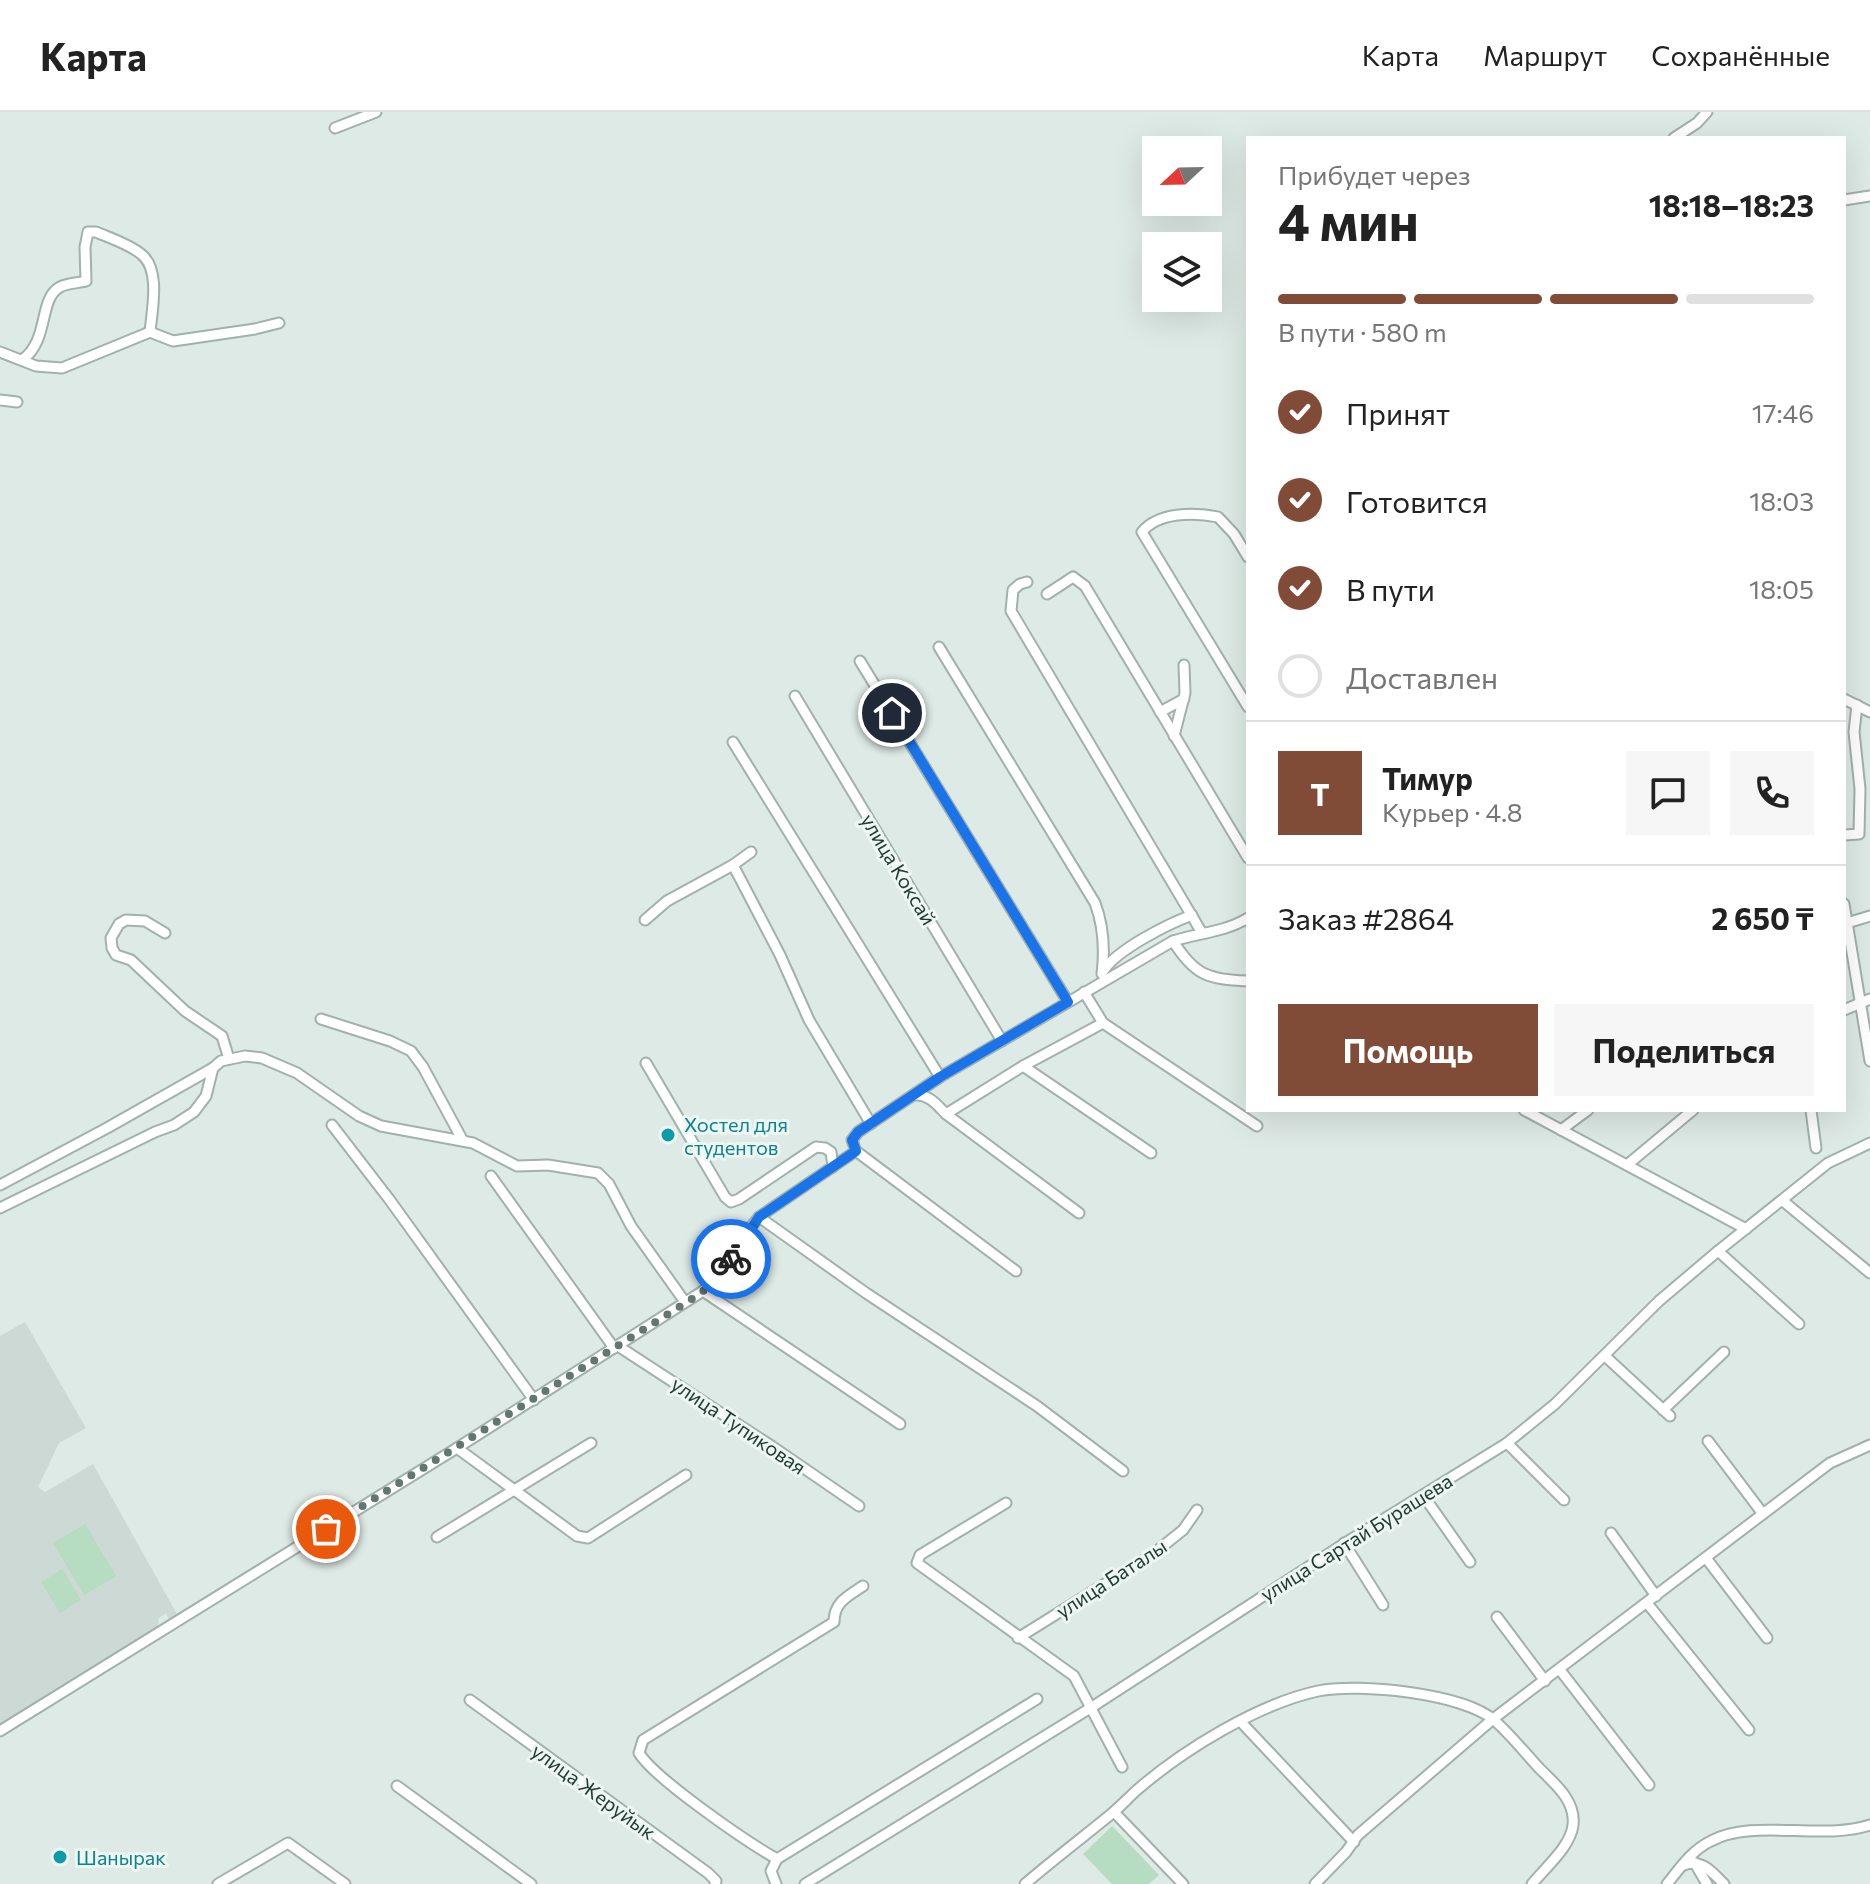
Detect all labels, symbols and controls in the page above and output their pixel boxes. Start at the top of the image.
text: Карта [40,32,147,79]
text: Карта [1362,38,1439,72]
text: Маршрут [1483,38,1607,72]
text: Сохранённые [1651,38,1830,72]
north arrow [1142,136,1222,216]
map controls [1142,136,1222,312]
text: Прибудет через [1278,159,1471,190]
text: 18:18–18:23 [1649,186,1814,223]
text: 4 мин [1278,188,1419,252]
button: layers [1142,232,1222,312]
text: В пути · 580 m [1278,316,1447,347]
icon: check [1278,390,1322,434]
text: Принят [1346,394,1450,431]
text: 17:46 [1752,397,1814,428]
icon: check [1278,478,1322,522]
text: Готовится [1346,482,1488,519]
text: 18:03 [1749,485,1814,516]
icon: check [1278,566,1322,610]
text: В пути [1346,570,1435,607]
text: 18:05 [1749,573,1814,604]
text: Доставлен [1346,658,1498,695]
pin [858,679,926,747]
icon: home [870,691,914,735]
button: chat [1626,751,1710,835]
button: phone [1730,751,1814,835]
text: Тимур [1382,759,1473,796]
text: Т [1310,775,1330,812]
text: Курьер · 4.8 [1382,796,1522,827]
street label: улица Коксай [856,809,942,929]
text: Заказ #2864 [1278,899,1454,936]
text: 2 650 ₸ [1711,899,1814,936]
button: Помощь [1278,1004,1538,1096]
button: Поделиться [1554,1004,1814,1096]
place label: Хостел для студентов [684,1112,788,1159]
marker: Хостел для студентов [659,1126,677,1144]
courier [691,1219,771,1299]
icon: bike [709,1237,753,1281]
street label: улица Тупиковая [667,1371,811,1479]
street label: улица Сартай Бурашева [1256,1468,1456,1606]
pin [292,1495,360,1563]
icon: bag [304,1507,348,1551]
street label: улица Баталы [1051,1533,1171,1623]
street label: улица Жеруйык [527,1738,661,1844]
place label: Шанырак [76,1845,166,1869]
marker: Шанырак [51,1848,69,1866]

